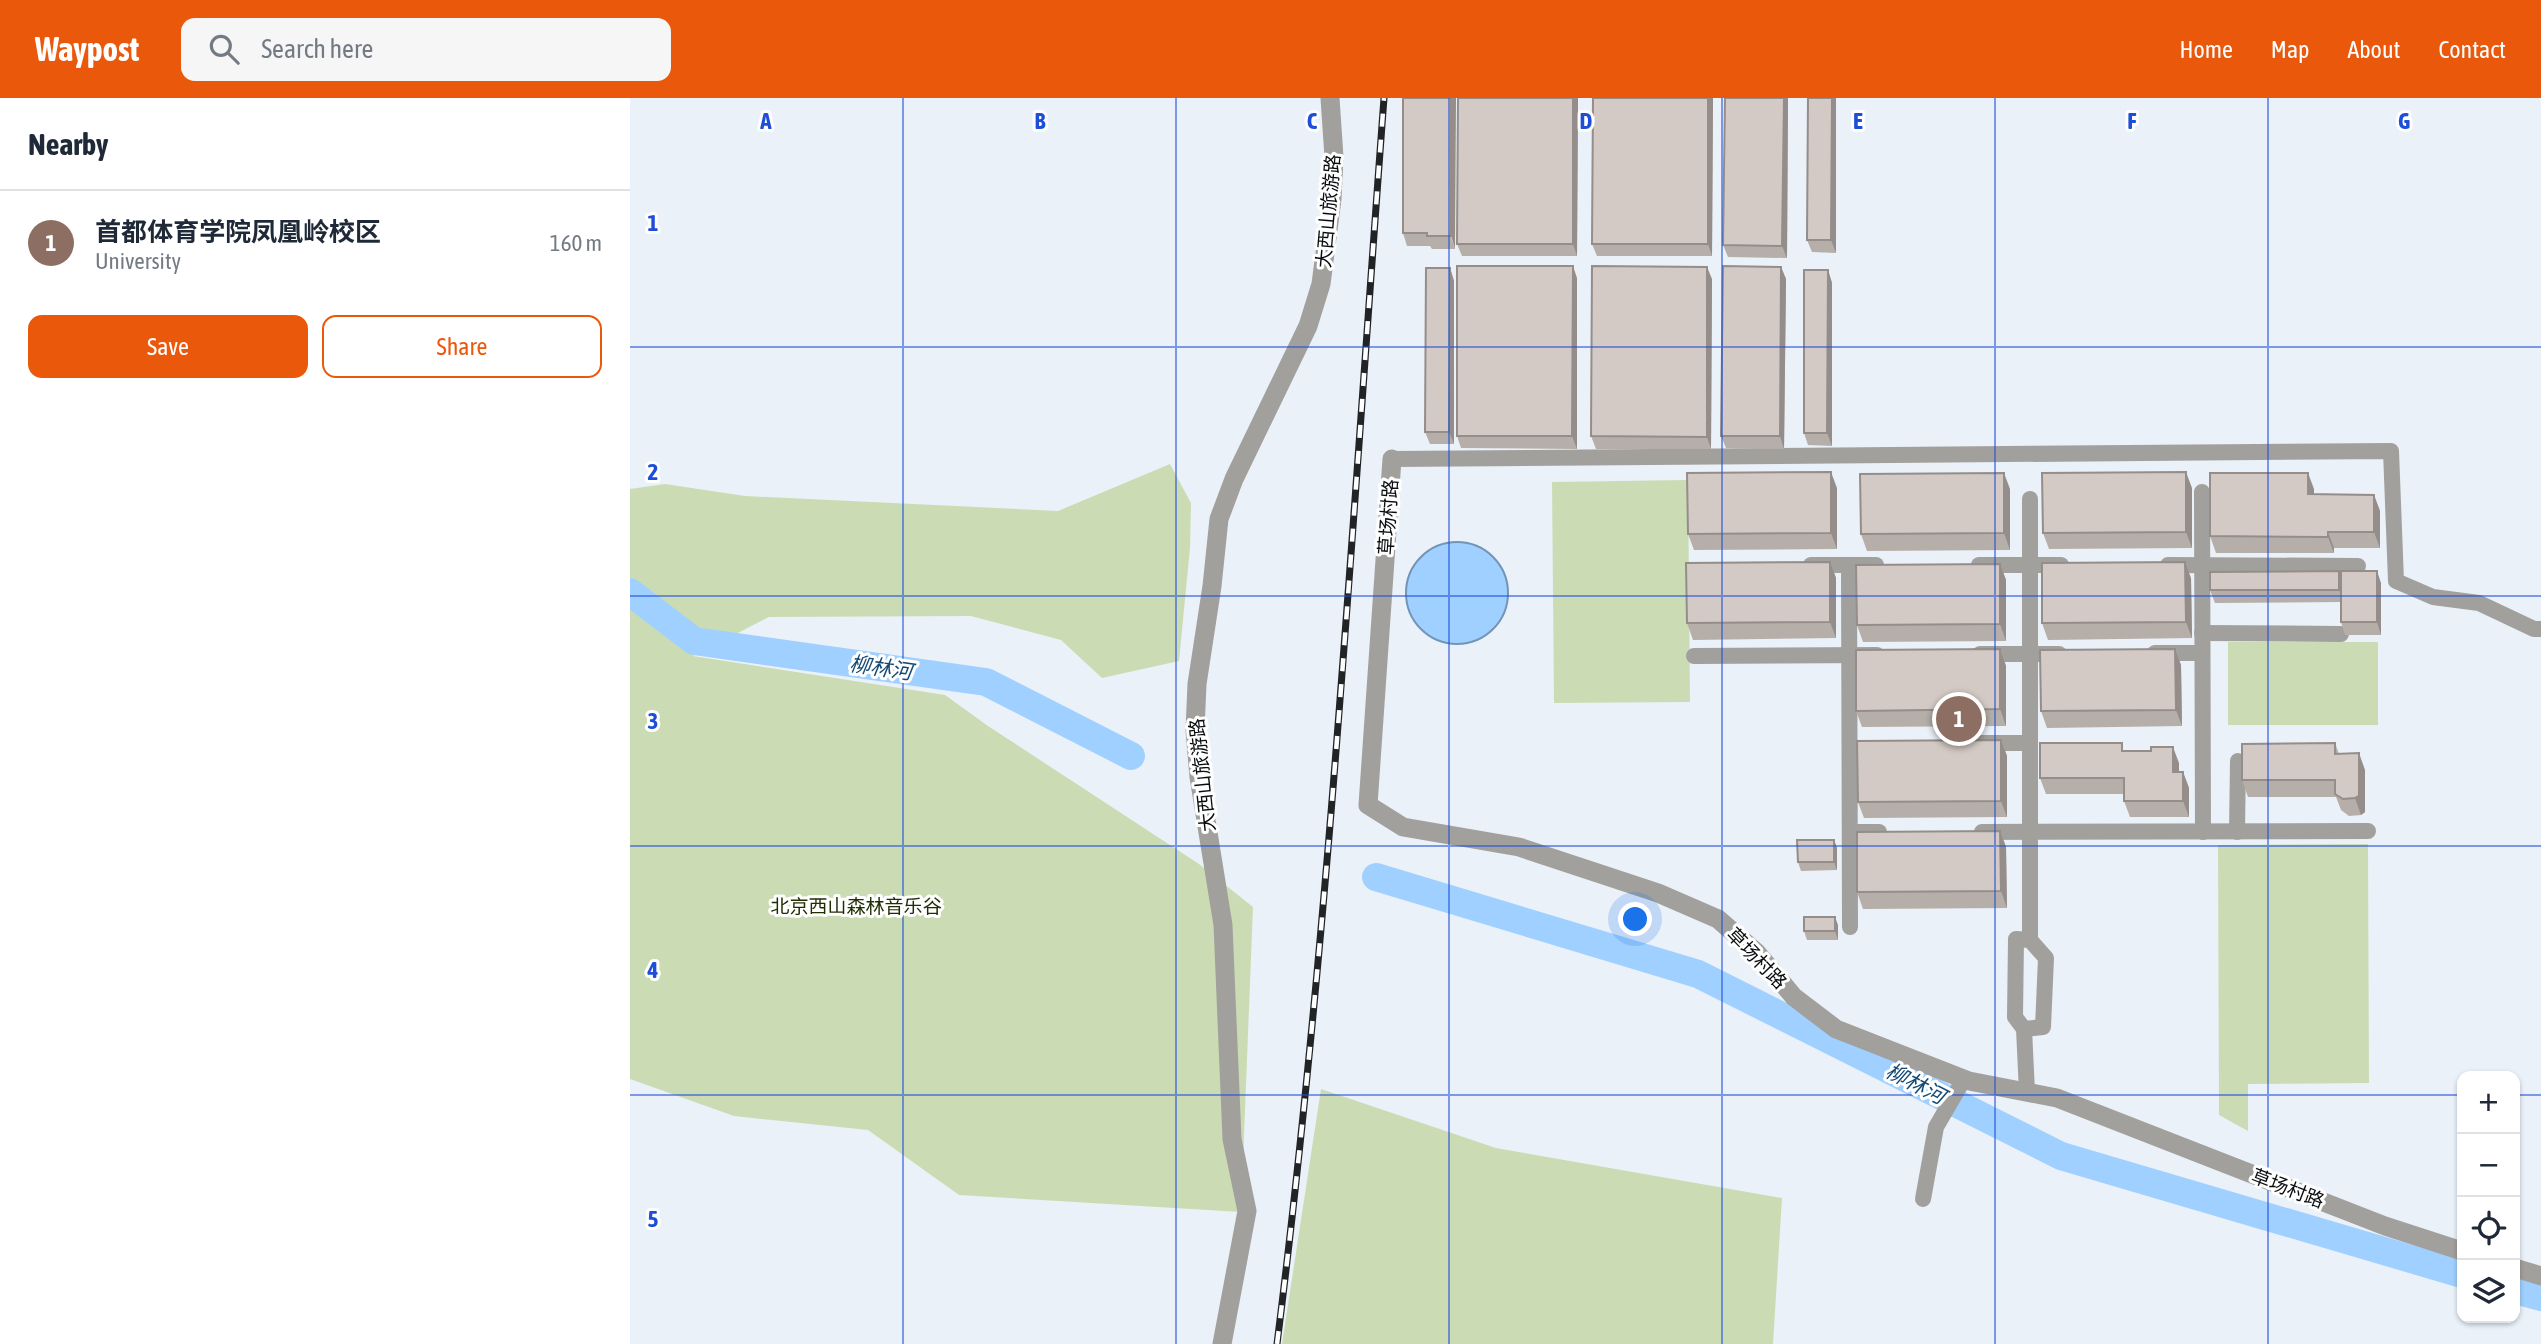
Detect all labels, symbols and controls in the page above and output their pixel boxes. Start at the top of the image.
search box [181,18,671,81]
text: Waypost [35,30,139,68]
icon: search [205,30,243,68]
text: Search here [261,34,373,64]
text: Home [2179,36,2233,63]
text: Map [2271,36,2309,63]
text: About [2347,36,2400,63]
text: Contact [2438,36,2506,63]
text: A [759,108,772,134]
text: B [1035,108,1046,134]
text: C [1307,108,1318,134]
text: D [1580,108,1593,134]
text: E [1853,108,1863,134]
text: F [2127,108,2137,134]
text: G [2398,108,2410,134]
text: Nearby [28,127,108,161]
street label: 大西山旅游路 [1312,153,1344,269]
text: 1 [648,210,659,236]
text: 首都体育学院凤凰岭校区 [95,217,381,247]
text: 1 [46,230,56,256]
text: 160 m [550,230,602,256]
text: University [95,248,181,274]
button: Save [28,315,308,378]
button: Share [322,315,602,378]
text: 2 [648,459,658,485]
street label: 草场村路 [1374,478,1402,556]
water label: 柳林河 [848,651,918,684]
pin: 1 [1936,693,1982,745]
text: 3 [648,708,658,734]
street label: 大西山旅游路 [1185,717,1219,833]
park label: 北京西山森林音乐谷 [770,895,942,917]
your location [1618,902,1652,936]
street label: 草场村路 [1723,923,1791,993]
text: 4 [647,957,659,983]
water label: 柳林河 [1882,1058,1953,1110]
map controls [2457,1071,2520,1323]
button: + [2457,1071,2520,1134]
button: − [2457,1134,2520,1197]
street label: 草场村路 [2249,1164,2327,1212]
button: locate [2457,1197,2520,1260]
text: 5 [648,1206,659,1232]
button: layers [2457,1260,2520,1323]

